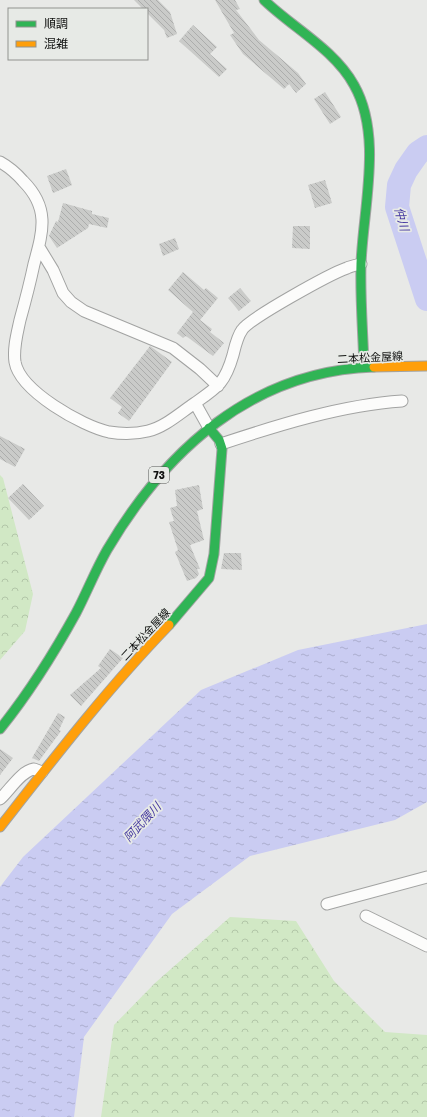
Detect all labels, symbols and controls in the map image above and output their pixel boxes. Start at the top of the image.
legend [8,8,148,60]
text: 順調 [44,16,68,31]
text: 混雑 [44,36,68,51]
water label: 仲川 [392,205,413,234]
street label: 二本松金屋線 [337,349,403,365]
road number: 73 [149,467,169,483]
street label: 二本松金屋線 [118,605,172,663]
water label: 阿武隈川 [120,798,165,845]

